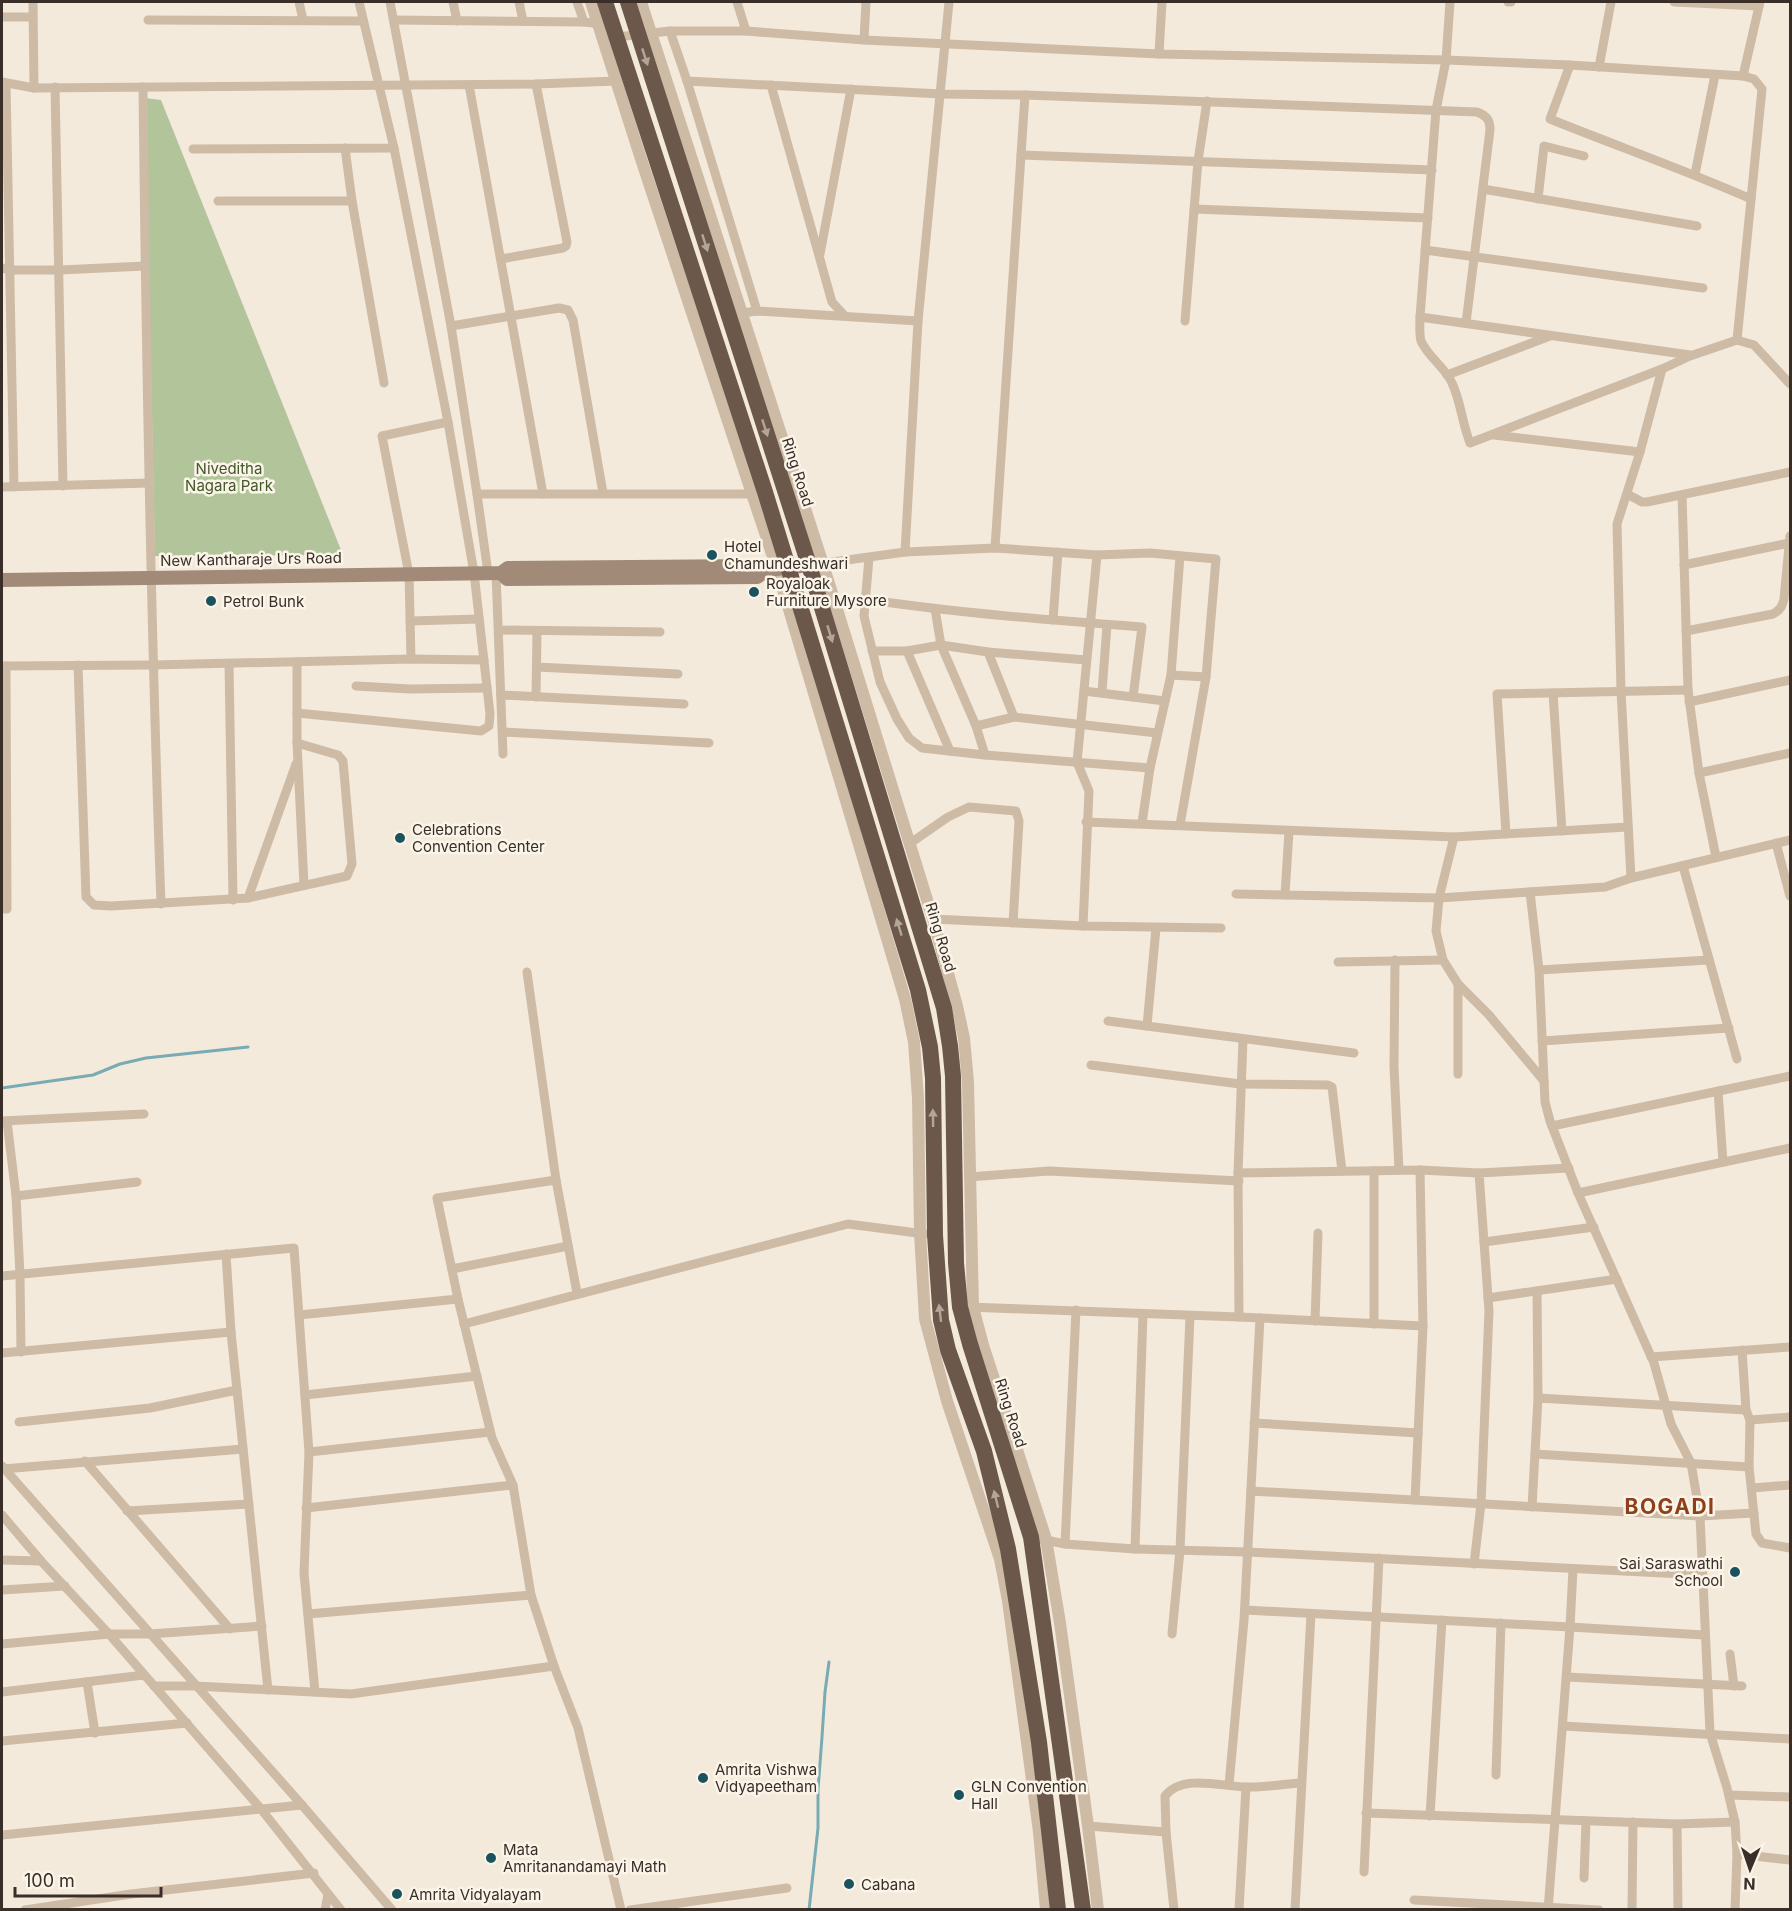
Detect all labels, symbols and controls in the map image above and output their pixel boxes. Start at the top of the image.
one-way arrow [641,48,650,66]
one-way arrow [701,234,710,252]
one-way arrow [761,419,770,437]
street label: Ring Road [778,435,818,509]
park label: Niveditha Nagara Park [185,459,274,495]
place label: Hotel Chamundeshwari [724,537,848,573]
street label: New Kantharaje Urs Road [160,548,342,570]
marker: Hotel Chamundeshwari [705,548,719,562]
place label: Royaloak Furniture Mysore [766,574,887,610]
marker: Royaloak Furniture Mysore [747,585,761,599]
place label: Petrol Bunk [223,592,305,611]
marker: Petrol Bunk [204,594,218,608]
one-way arrow [826,625,835,643]
place label: Celebrations Convention Center [412,820,545,856]
marker: Celebrations Convention Center [393,831,407,845]
street label: Ring Road [921,900,961,974]
one-way arrow [894,918,903,936]
one-way arrow [928,1108,938,1127]
one-way arrow [935,1303,945,1322]
street label: Ring Road [991,1376,1031,1450]
one-way arrow [990,1490,1000,1508]
district label: BOGADI [1625,1494,1715,1519]
place label: Sai Saraswathi School [1619,1554,1723,1590]
marker: Sai Saraswathi School [1728,1565,1742,1579]
place label: Amrita Vishwa Vidyapeetham [715,1760,817,1796]
marker: Amrita Vishwa Vidyapeetham [696,1771,710,1785]
place label: GLN Convention Hall [971,1777,1087,1813]
marker: GLN Convention Hall [952,1788,966,1802]
north arrow [1720,1839,1780,1899]
place label: Mata Amritanandamayi Math [503,1840,667,1876]
marker: Mata Amritanandamayi Math [484,1851,498,1865]
scale bar [15,1860,160,1898]
text: 100 m [24,1870,75,1891]
text: N [1743,1874,1756,1894]
place label: Cabana [861,1875,915,1894]
marker: Cabana [842,1877,856,1891]
place label: Amrita Vidyalayam [409,1885,541,1904]
marker: Amrita Vidyalayam [390,1887,404,1901]

